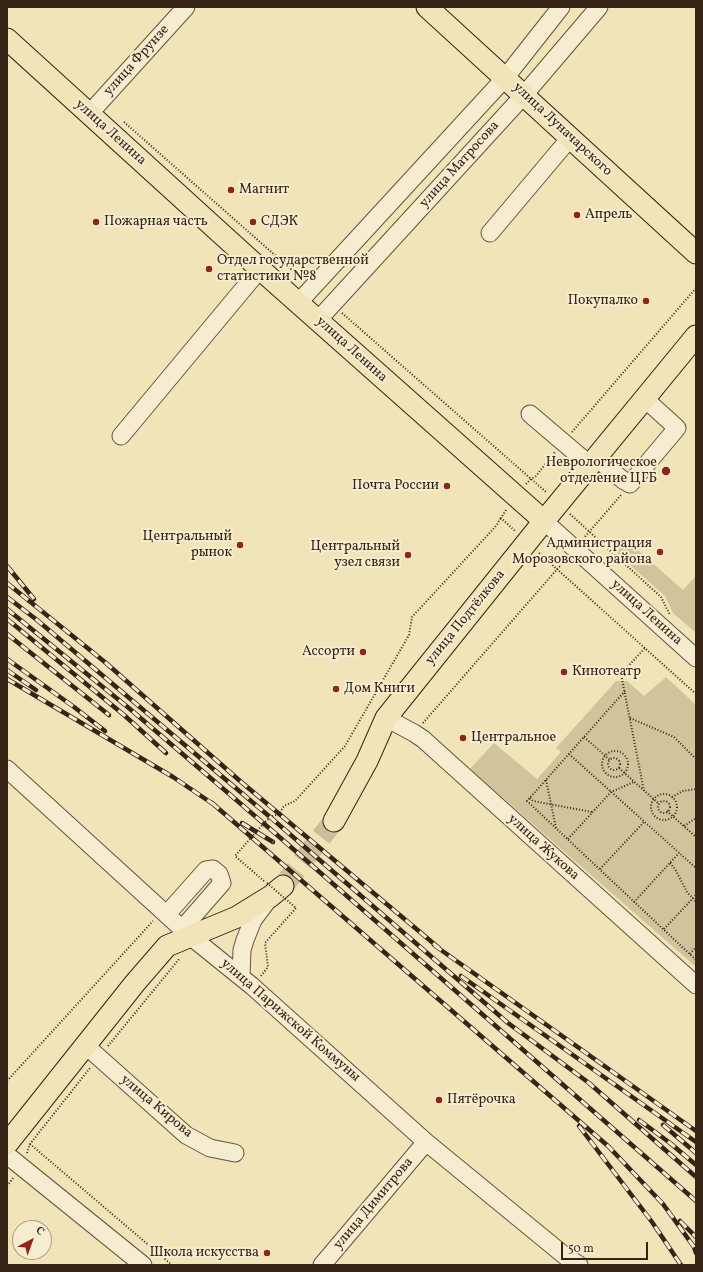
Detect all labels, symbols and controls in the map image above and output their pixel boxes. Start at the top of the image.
street label: улица Фрунзе [101,22,173,100]
street label: улица Луначарского [509,80,615,180]
street label: улица Ленина [71,97,149,169]
street label: улица Матросова [416,118,504,212]
place label: Магнит [239,182,289,198]
marker: Магнит [226,185,236,195]
place label: Апрель [585,207,632,223]
marker: Апрель [572,210,582,220]
place label: Пожарная часть [104,214,208,230]
place label: СДЭК [261,214,298,230]
marker: Пожарная часть [91,217,101,227]
marker: СДЭК [248,217,258,227]
place label: Отдел государственной статистики №8 [217,253,369,286]
marker: Отдел государственной статистики №8 [204,264,214,274]
place label: Покупалко [568,293,638,309]
marker: Покупалко [641,296,651,306]
street label: улица Ленина [312,314,390,386]
place label: Неврологическое отделение ЦГБ [546,455,657,488]
marker: Неврологическое отделение ЦГБ [660,465,672,477]
place label: Почта России [352,478,439,494]
marker: Почта России [442,481,452,491]
place label: Центральный рынок [142,529,232,562]
place label: Администрация Морозовского района [512,536,652,568]
place label: Центральный узел связи [310,539,400,572]
marker: Центральный рынок [235,540,245,550]
marker: Администрация Морозовского района [655,547,665,557]
marker: Центральный узел связи [403,550,413,560]
street label: улица Подтёлкова [422,567,510,669]
street label: улица Ленина [607,577,685,649]
place label: Ассорти [302,644,355,660]
marker: Ассорти [358,647,368,657]
place label: Кинотеатр [572,664,641,680]
marker: Кинотеатр [559,667,569,677]
place label: Дом Книги [344,681,415,697]
marker: Дом Книги [331,684,341,694]
place label: Центральное [471,730,556,746]
marker: Центральное [458,733,468,743]
street label: улица Жукова [504,811,582,885]
street label: улица Парижской Коммуны [217,956,363,1086]
street label: улица Кирова [116,1072,196,1142]
place label: Пятёрочка [447,1092,516,1108]
marker: Пятёрочка [434,1095,444,1105]
street label: улица Димитрова [331,1155,417,1253]
north arrow [12,1220,52,1260]
text: С [32,1223,47,1239]
scale bar [563,1234,650,1260]
text: 50 m [568,1241,594,1257]
place label: Школа искусства [149,1245,259,1261]
marker: Школа искусства [262,1248,272,1258]

